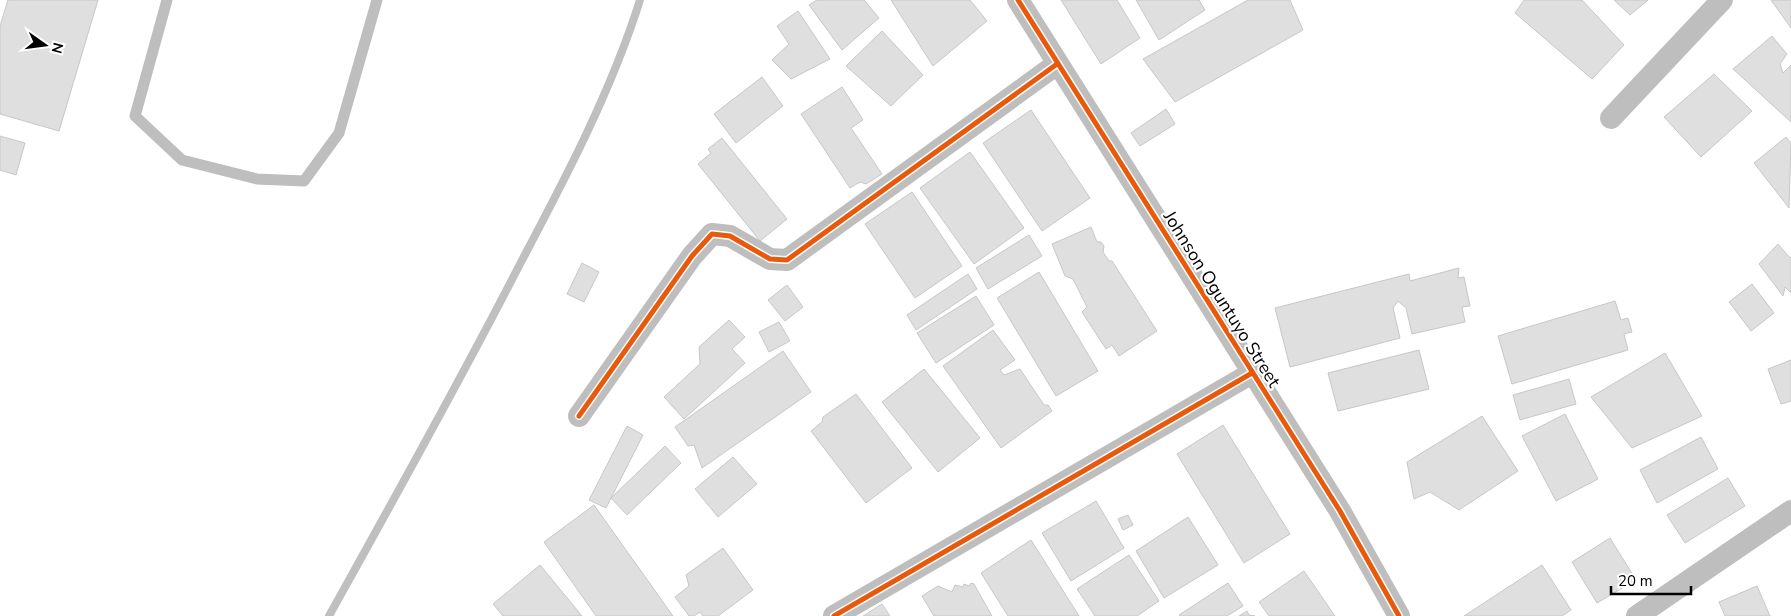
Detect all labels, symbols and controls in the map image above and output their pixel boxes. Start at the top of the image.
north arrow [20,20,70,70]
text: N [47,41,68,55]
street label: Johnson Oguntuyo Street [1157,205,1287,392]
scale bar [1611,564,1691,596]
text: 20 m [1618,571,1653,591]

